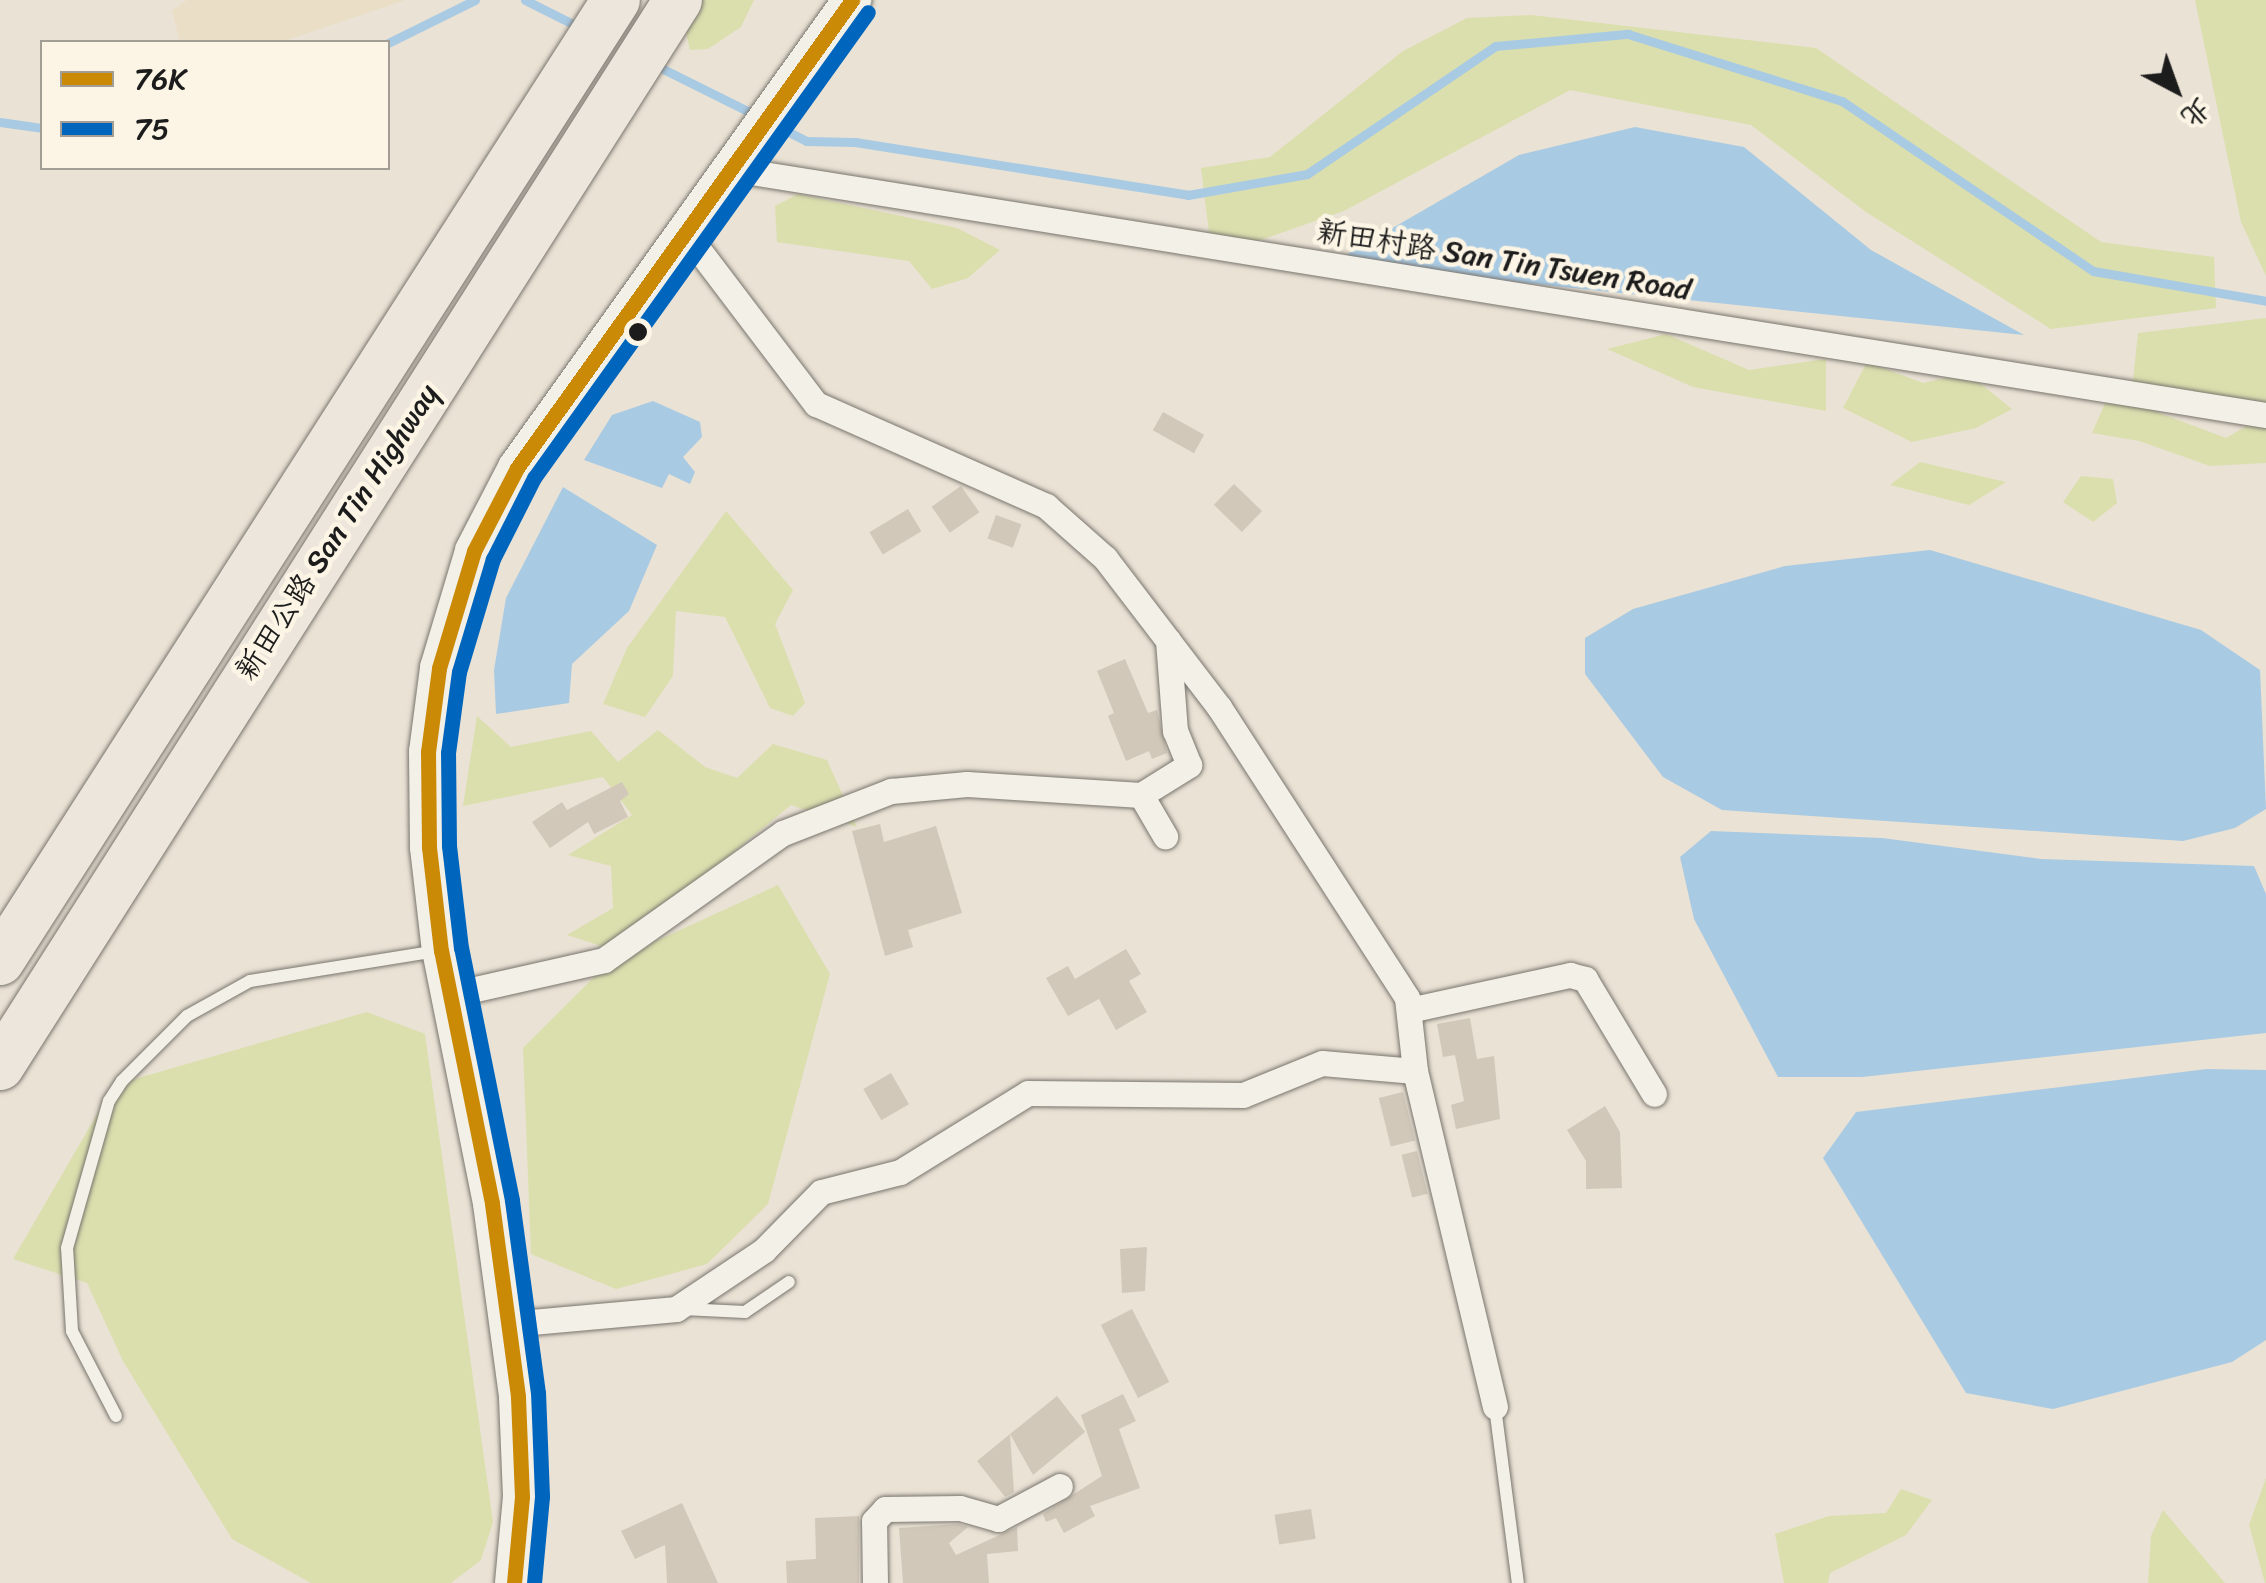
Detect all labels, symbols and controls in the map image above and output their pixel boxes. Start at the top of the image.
legend [40,40,390,170]
north arrow [2126,40,2226,140]
text: 76K [134,52,186,106]
text: 北 [2169,85,2223,141]
text: 75 [134,102,169,156]
street label: 新田村路 San Tin Tsuen Road [1312,212,1696,308]
unlabelled marker [628,322,648,342]
street label: 新田公路 San Tin Highway [228,377,446,687]

